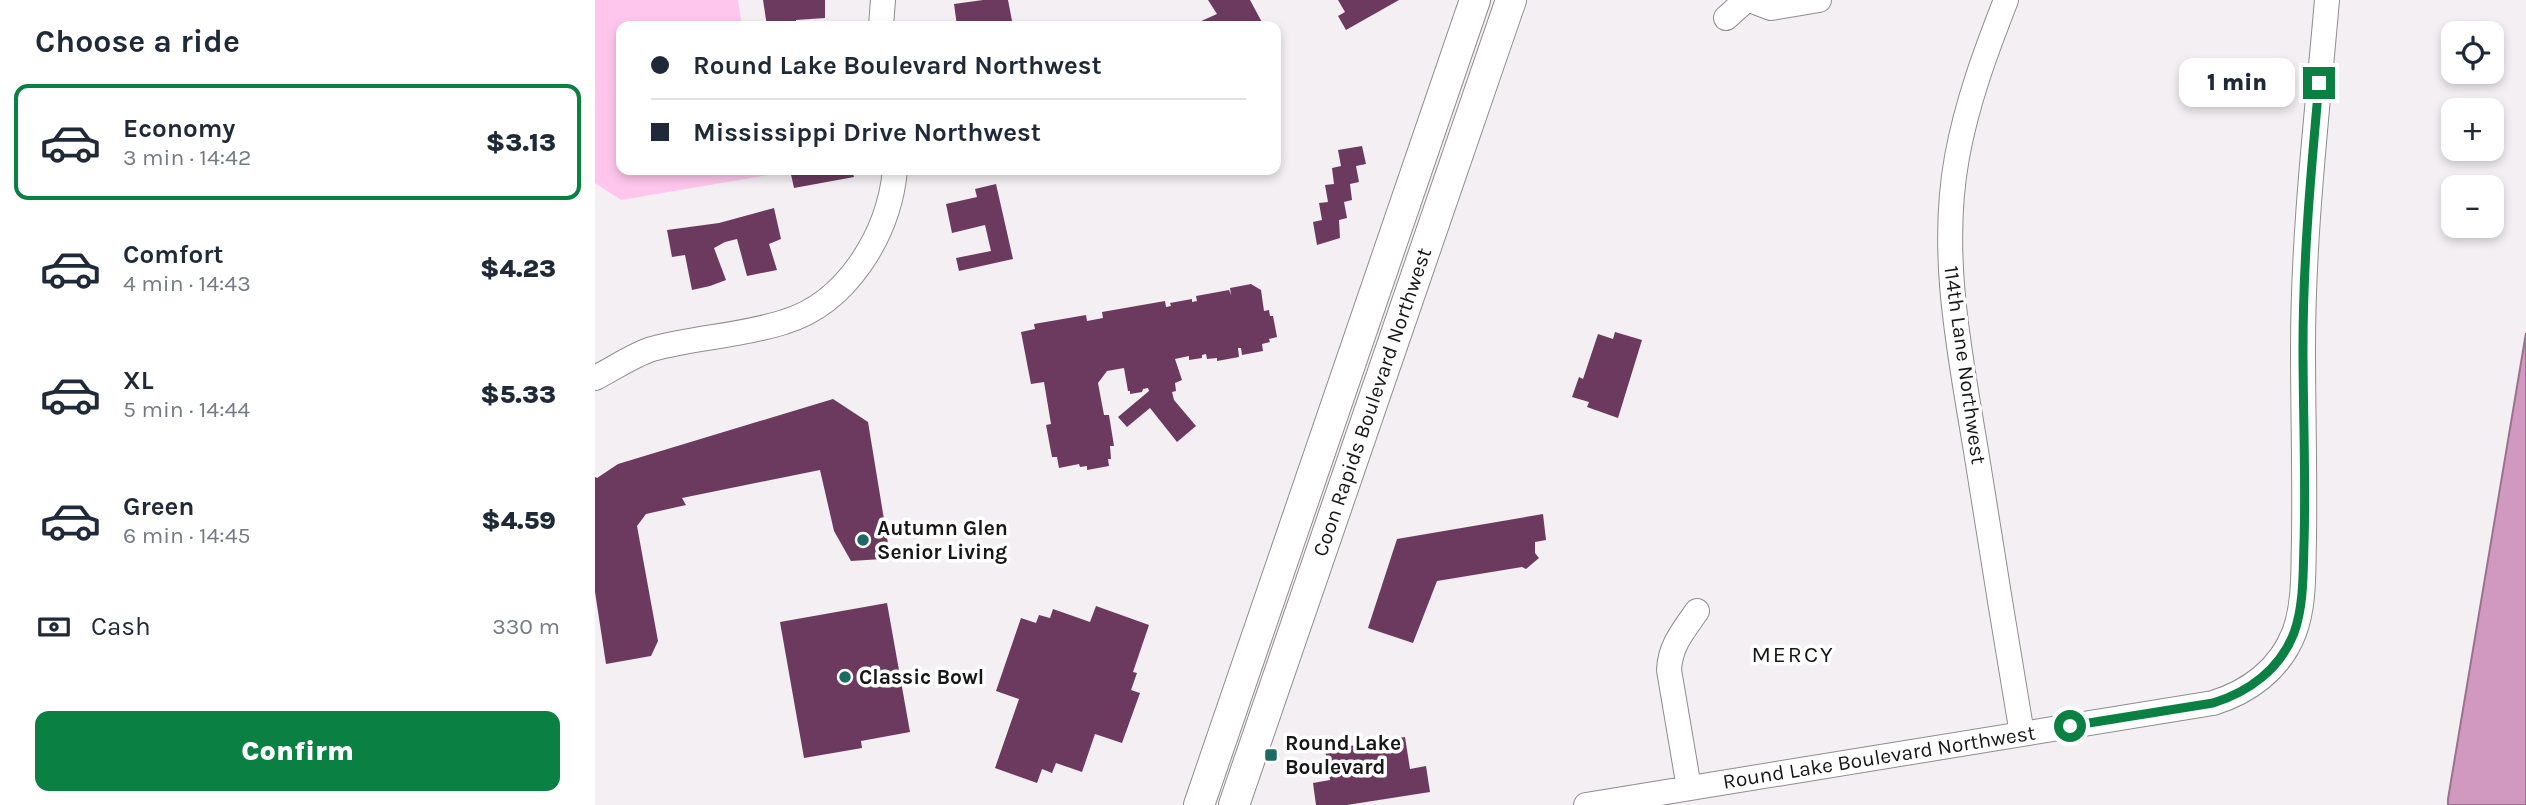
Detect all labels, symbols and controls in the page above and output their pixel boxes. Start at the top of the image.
map controls [2441,21,2504,238]
button: locate [2441,21,2504,84]
text: Choose a ride [35,23,240,60]
text: Round Lake Boulevard Northwest [693,50,1102,81]
callout: 1 min [2179,58,2295,108]
route end [2303,67,2335,99]
text: 1 min [2207,69,2267,96]
button: + [2441,98,2504,161]
icon: car [39,111,102,174]
text: Economy [123,113,235,144]
text: Mississippi Drive Northwest [693,117,1041,148]
text: $3.13 [486,127,556,158]
text: 3 min · 14:42 [123,144,251,171]
button: − [2441,175,2504,238]
icon: car [39,237,102,300]
text: Comfort [123,239,224,270]
street label: Coon Rapids Boulevard Northwest [1308,244,1436,560]
text: $4.23 [480,253,556,284]
street label: 114th Lane Northwest [1939,264,1991,466]
text: 4 min · 14:43 [123,270,251,297]
icon: car [39,363,102,426]
text: XL [123,365,154,396]
text: $5.33 [480,379,556,410]
text: 5 min · 14:44 [123,396,250,423]
icon: car [39,489,102,552]
text: Green [123,491,195,522]
text: $4.59 [481,505,556,536]
place label: Autumn Glen Senior Living [877,516,1008,564]
text: 6 min · 14:45 [123,522,251,549]
marker: Autumn Glen Senior Living [855,532,871,548]
icon: cash [35,608,73,646]
text: Cash [91,611,151,642]
text: 330 m [492,613,560,640]
district label: MERCY [1751,641,1835,668]
place label: Classic Bowl [859,665,984,689]
marker: Classic Bowl [837,669,853,685]
route start [2054,710,2086,742]
button: Confirm [35,711,560,791]
street label: Round Lake Boulevard Northwest [1721,720,2037,794]
place label: Round Lake Boulevard [1285,731,1401,779]
marker: Round Lake Boulevard [1263,747,1279,763]

